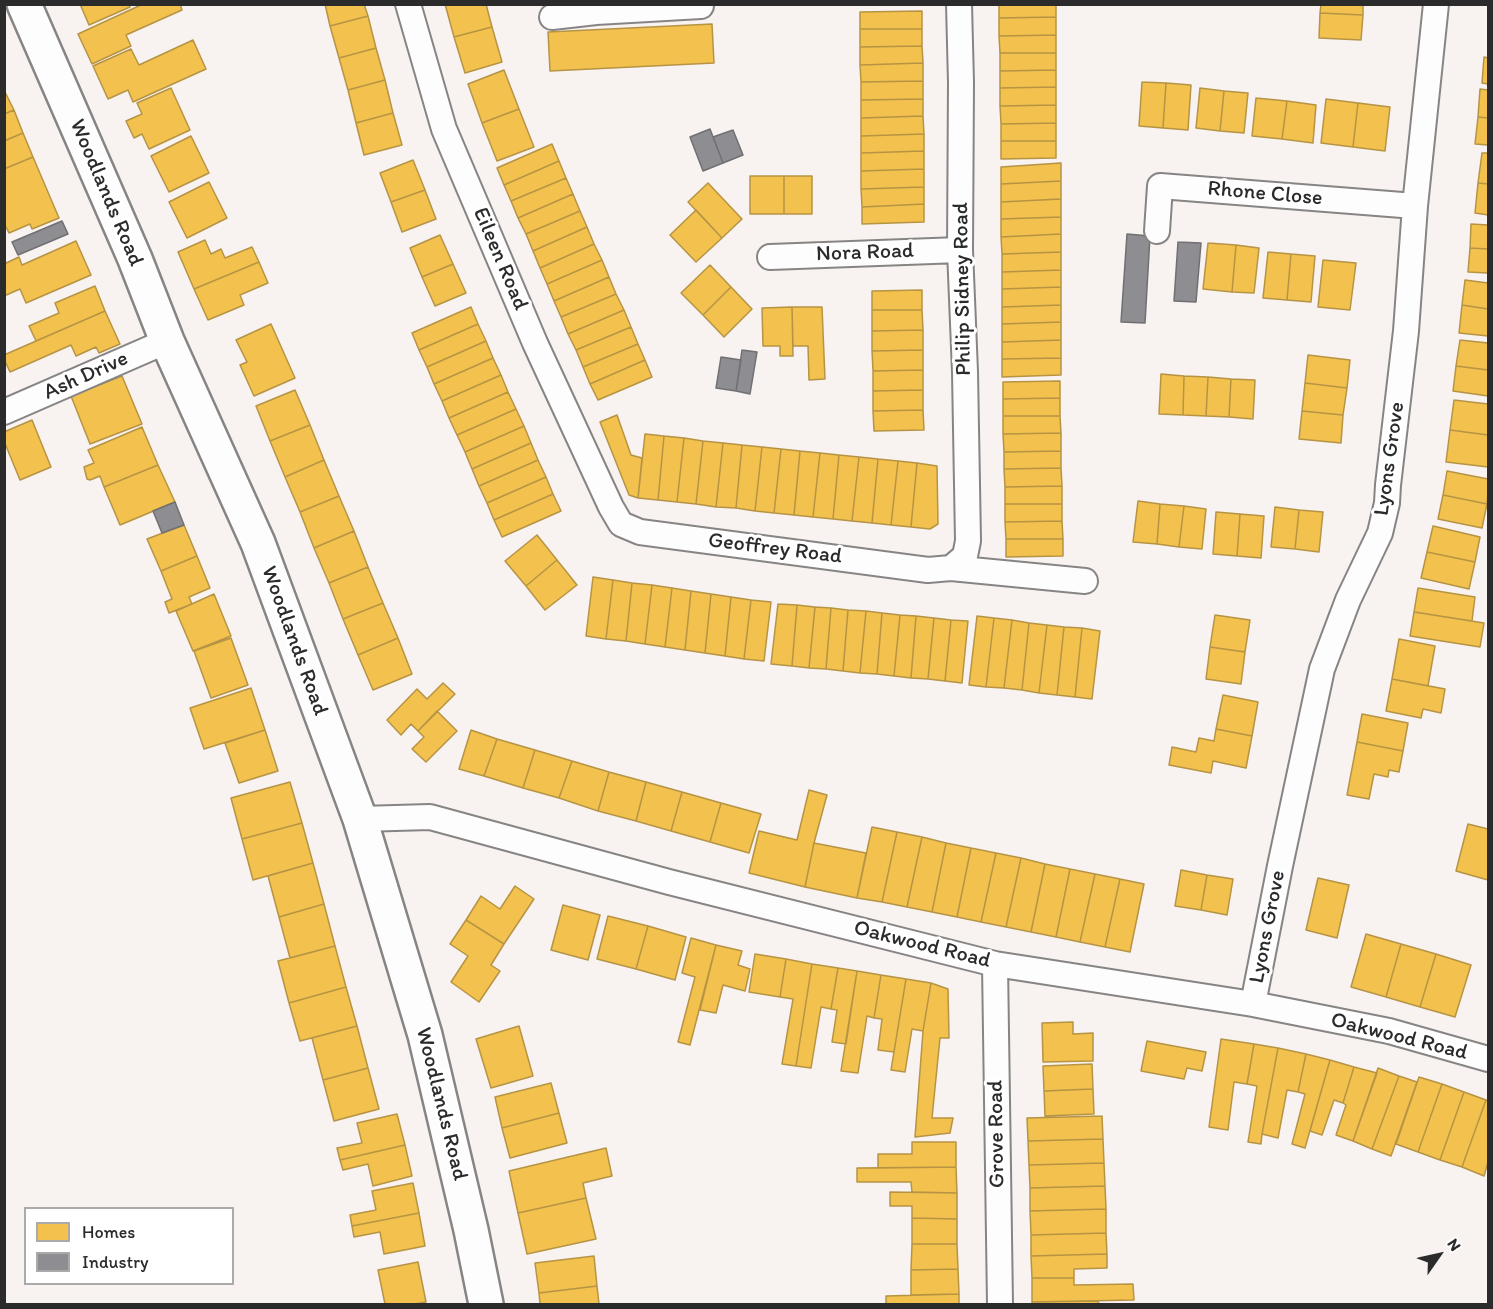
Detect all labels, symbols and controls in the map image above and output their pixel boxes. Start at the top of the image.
street label: Woodlands Road [63,116,149,270]
street label: Rhone Close [1206,176,1324,212]
street label: Philip Sidney Road [948,202,978,376]
street label: Eileen Road [467,204,533,314]
street label: Nora Road [816,238,914,268]
street label: Ash Drive [40,346,132,406]
street label: Lyons Grove [1369,400,1411,518]
street label: Geoffrey Road [706,528,844,570]
street label: Woodlands Road [255,563,333,719]
street label: Lyons Grove [1244,868,1292,986]
street label: Oakwood Road [851,915,993,975]
street label: Oakwood Road [1328,1007,1470,1067]
street label: Woodlands Road [409,1025,473,1183]
street label: Grove Road [983,1080,1011,1188]
legend [24,1207,234,1285]
text: Homes [82,1221,135,1243]
north arrow [1409,1225,1469,1285]
text: N [1443,1235,1465,1254]
text: Industry [82,1251,149,1273]

